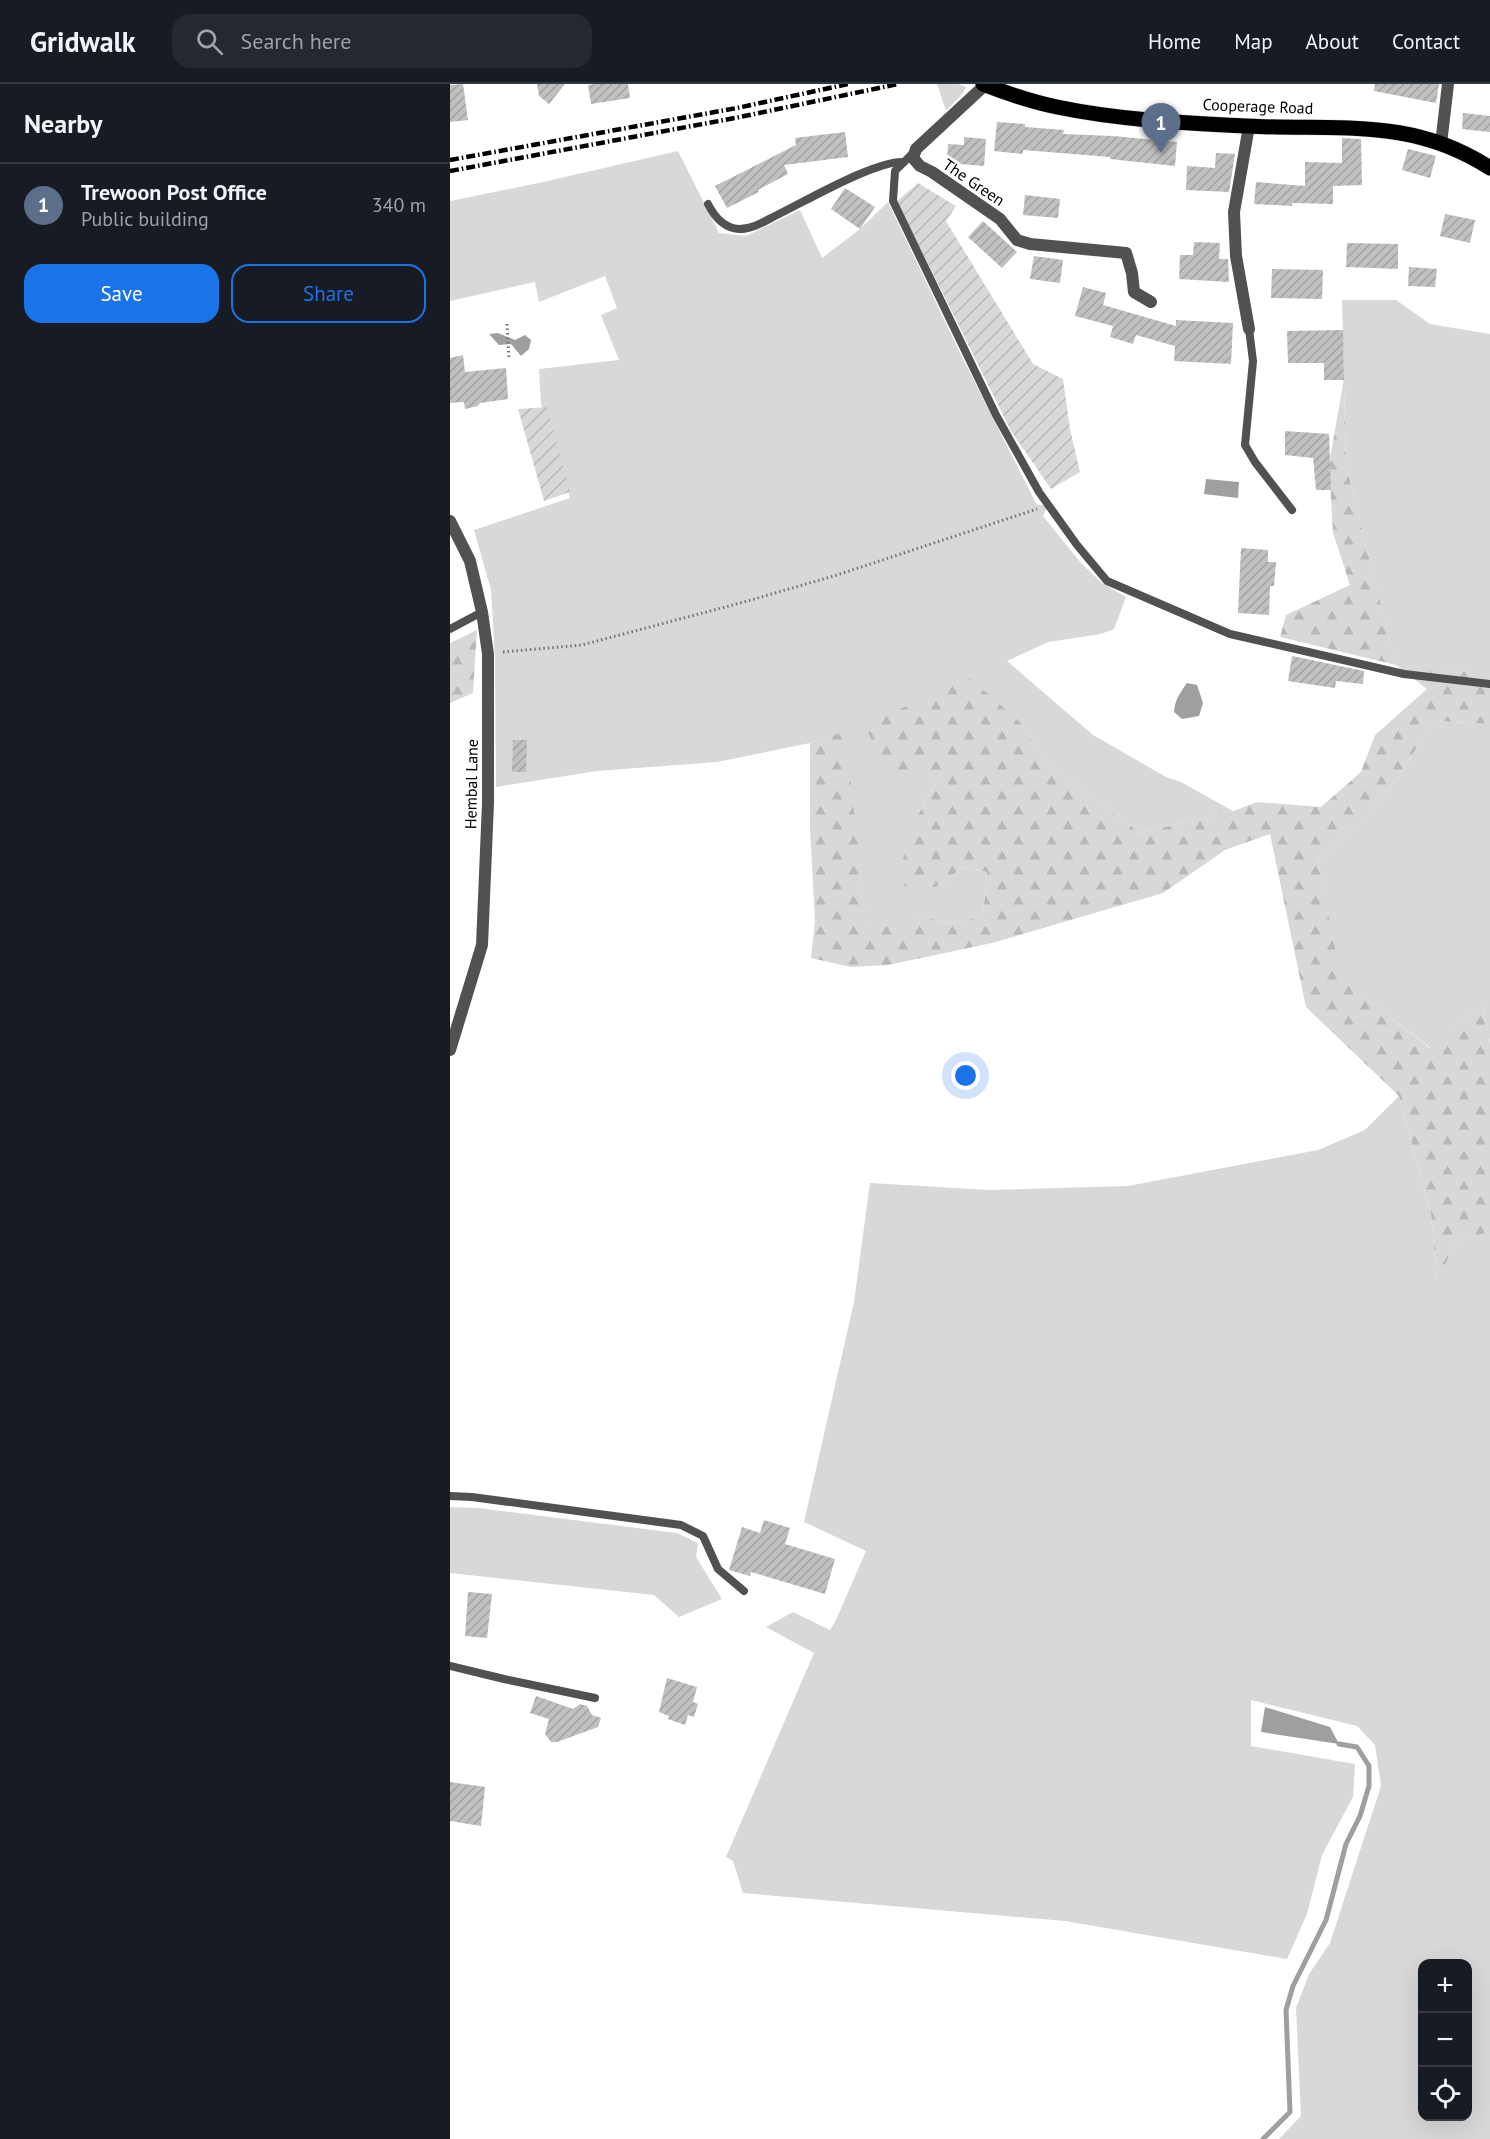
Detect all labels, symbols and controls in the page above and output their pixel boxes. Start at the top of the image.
search box [172,14,592,68]
text: Gridwalk [30,23,136,60]
icon: search [193,25,226,58]
text: Search here [241,27,352,55]
text: Home [1148,28,1201,55]
text: Map [1234,28,1273,55]
text: About [1306,28,1359,55]
text: Contact [1392,28,1460,55]
street label: Cooperage Road [1202,94,1314,118]
pin: 1 [1142,104,1180,153]
text: Nearby [24,107,102,140]
street label: The Green [939,154,1009,210]
text: Trewoon Post Office [81,178,267,206]
text: 1 [38,192,49,218]
text: 340 m [372,192,426,218]
text: Public building [81,206,209,232]
button: Save [24,264,219,323]
button: Share [231,264,426,323]
street label: Hembal Lane [460,739,482,829]
your location [951,1061,980,1090]
map controls [1418,1959,1472,2121]
button: + [1418,1959,1472,2013]
button: − [1418,2013,1472,2067]
button: locate [1418,2067,1472,2121]

